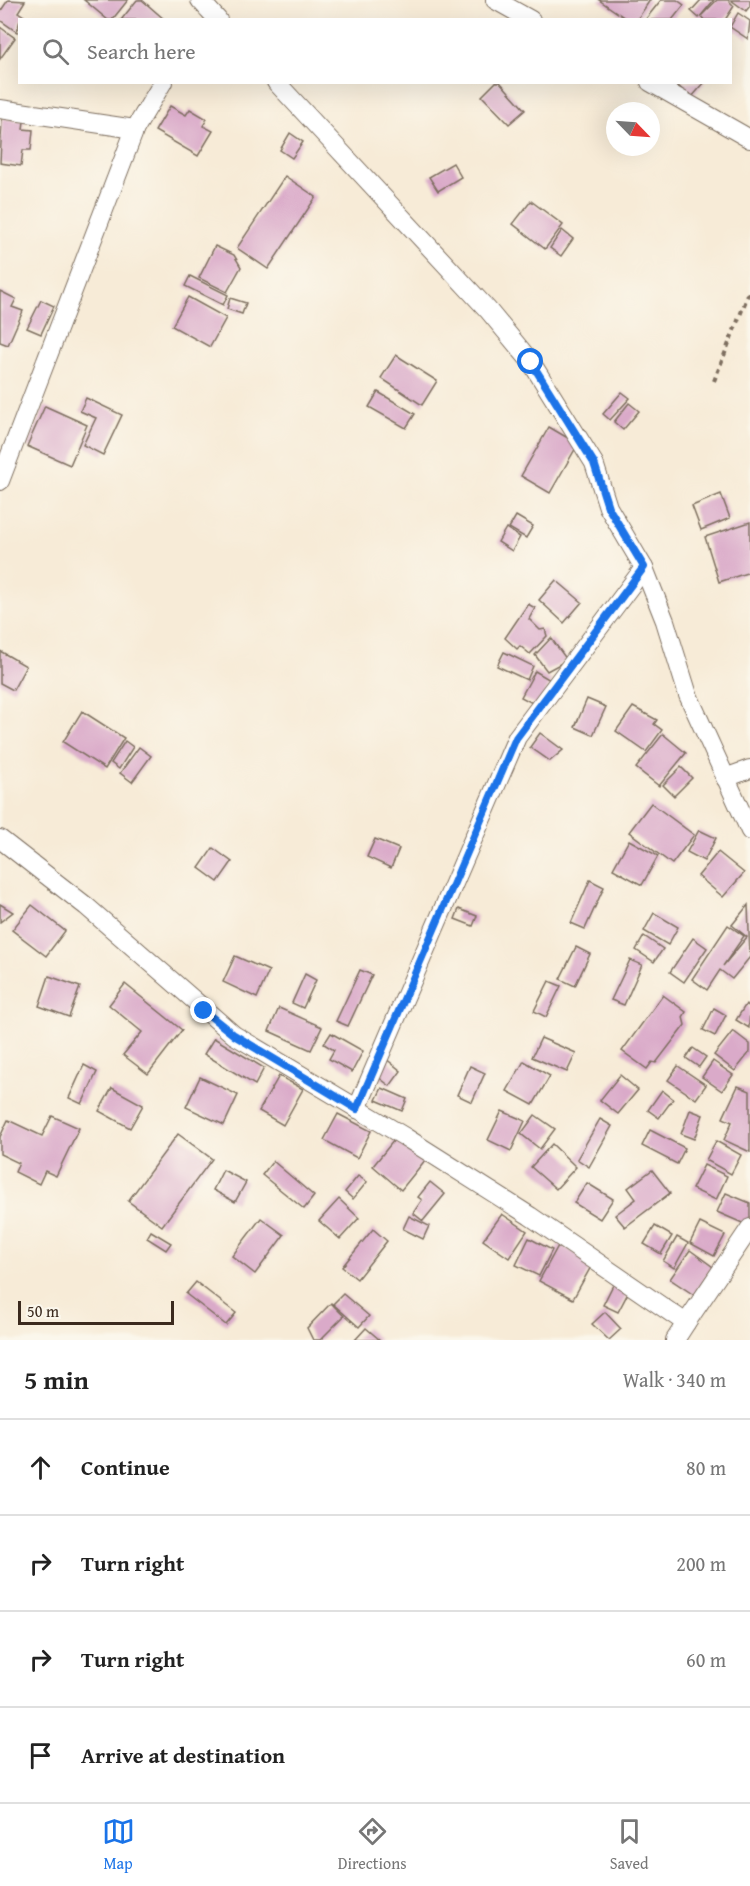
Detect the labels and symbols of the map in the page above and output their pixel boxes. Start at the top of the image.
north arrow [606,102,660,156]
route start [517,348,543,374]
route end [190,997,216,1023]
scale bar [18,1298,174,1326]

